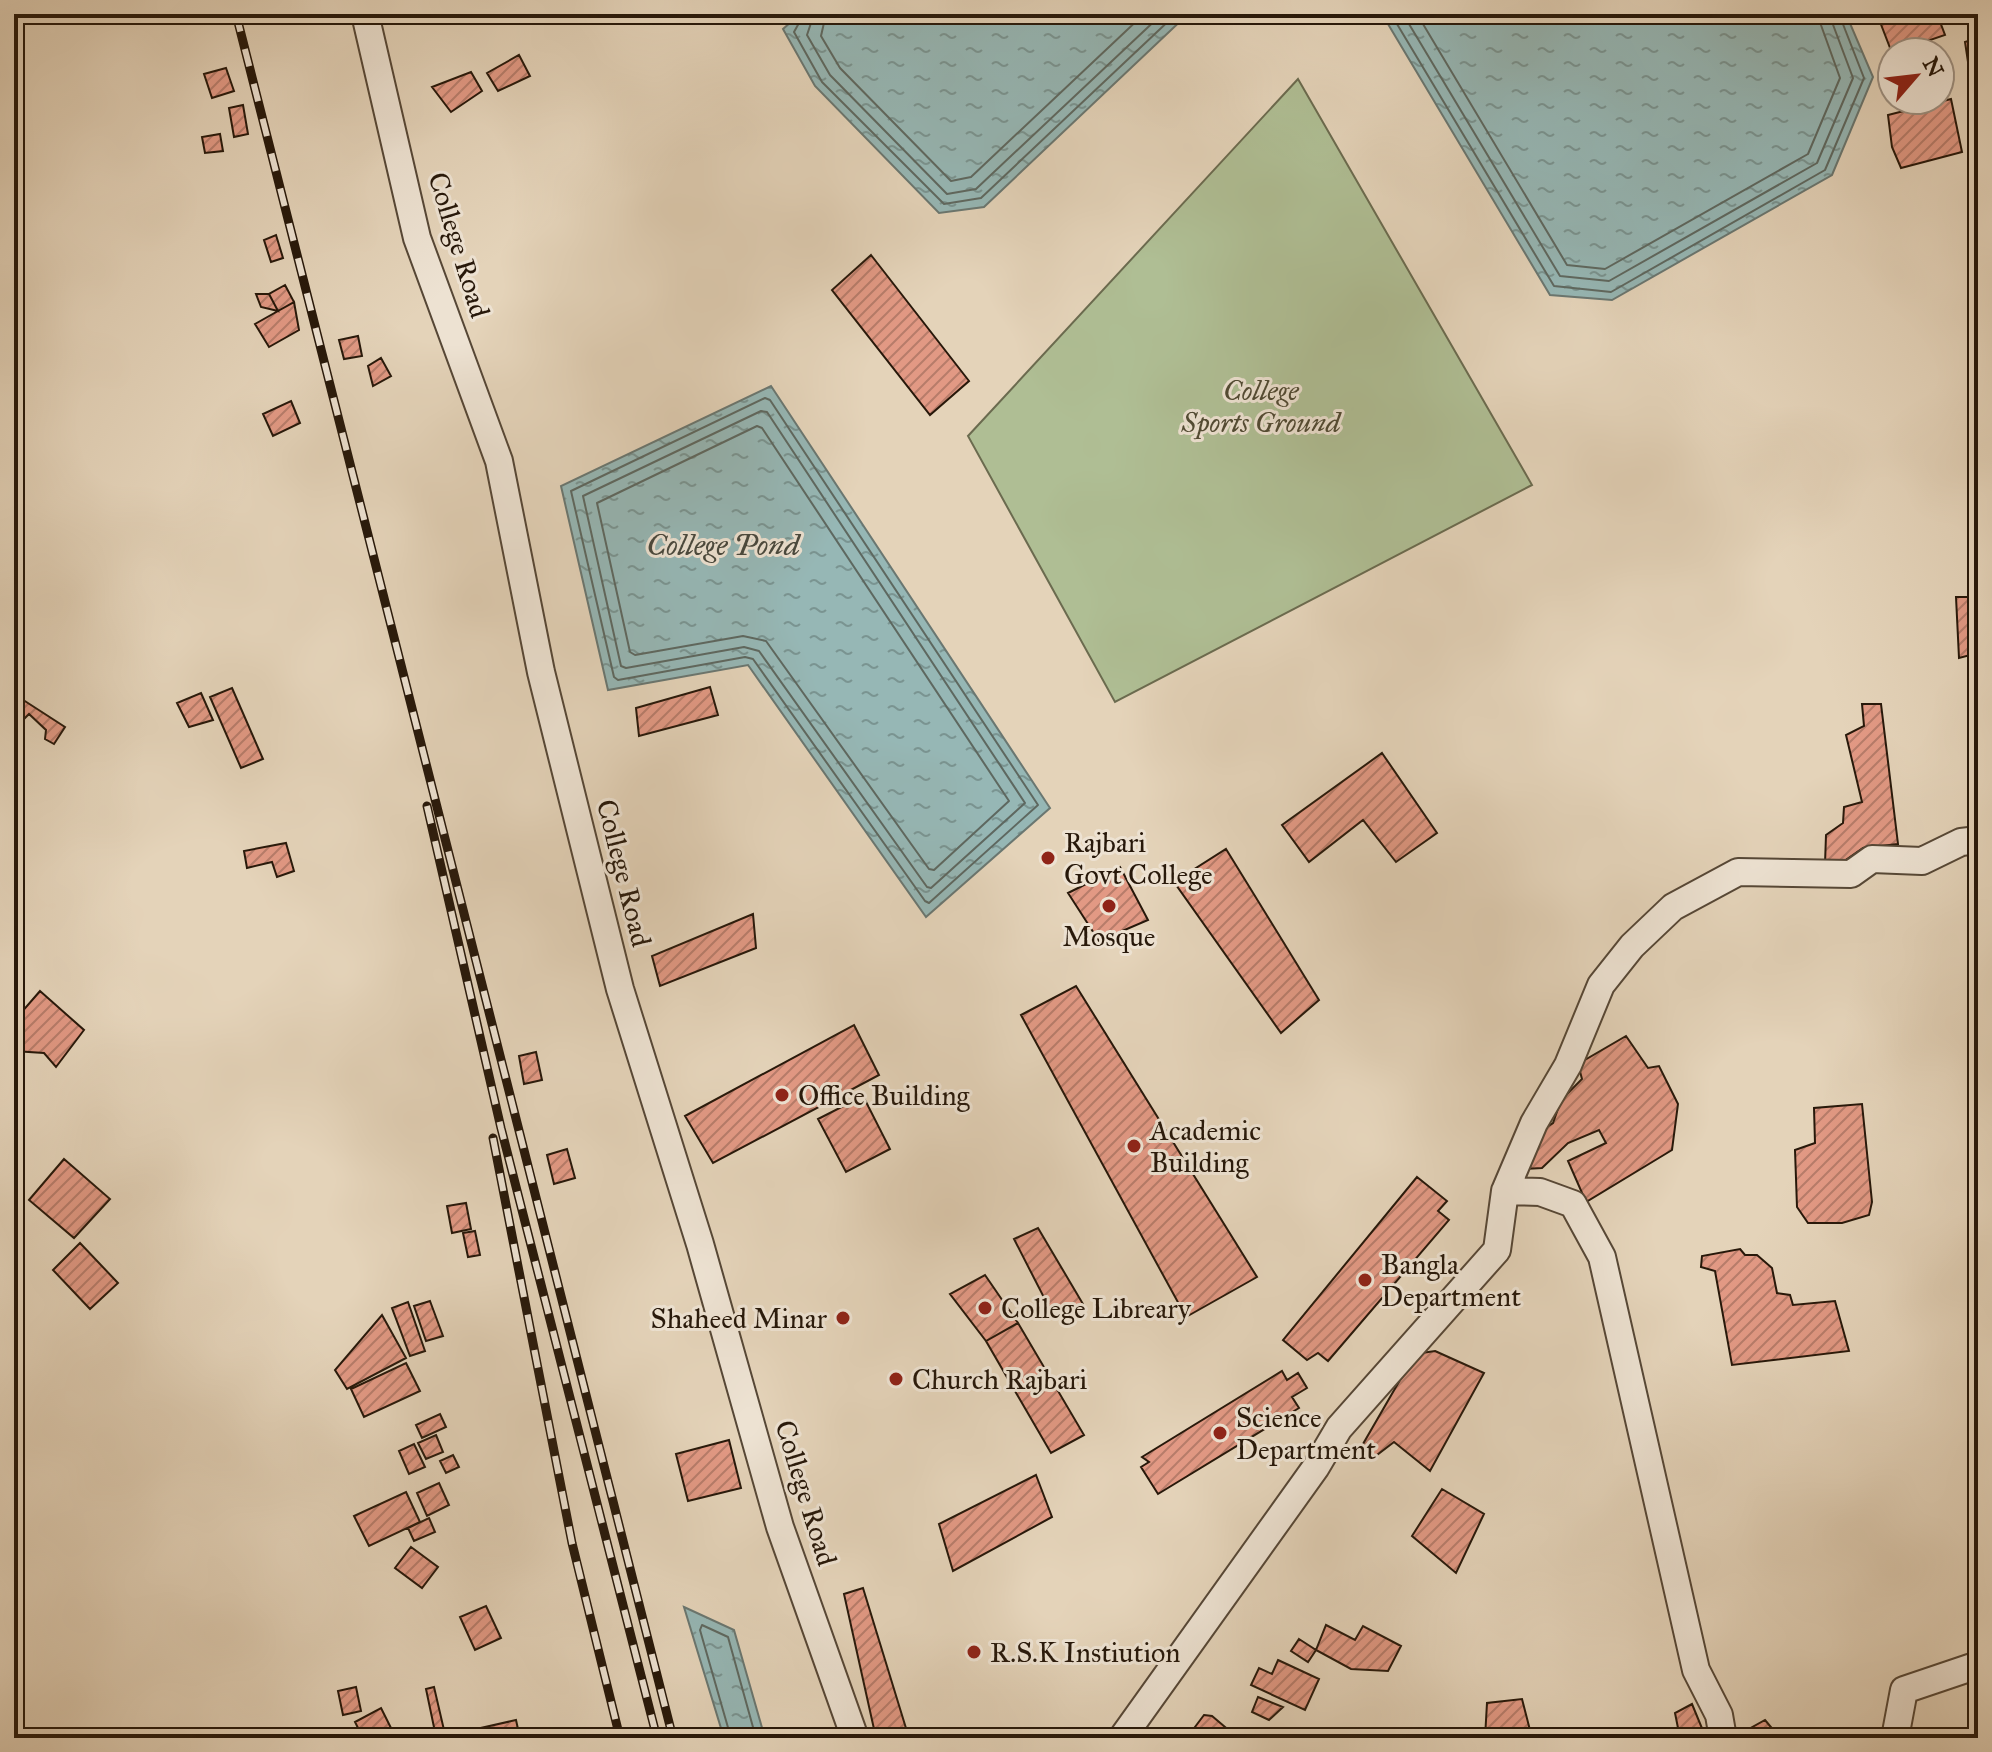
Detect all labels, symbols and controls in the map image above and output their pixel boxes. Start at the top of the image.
north arrow [1876,36,1956,116]
text: N [1917,52,1950,82]
street label: College Road [420,168,498,322]
park label: College Sports Ground [1181,373,1343,440]
water label: College Pond [646,527,802,563]
street label: College Road [589,796,659,950]
place label: Rajbari Govt College [1064,825,1213,892]
marker: Rajbari Govt College [1039,849,1057,867]
marker: Mosque [1100,897,1118,915]
place label: Mosque [1062,919,1156,954]
place label: Office Building [798,1078,971,1113]
marker: Office Building [773,1086,791,1104]
place label: Academic Building [1149,1113,1261,1180]
marker: Academic Building [1125,1137,1143,1155]
place label: Bangla Department [1381,1247,1521,1314]
marker: Bangla Department [1356,1271,1374,1289]
place label: College Libreary [1001,1291,1192,1326]
marker: College Libreary [976,1299,994,1317]
place label: Shaheed Minar [651,1301,827,1336]
marker: Shaheed Minar [834,1309,852,1327]
place label: Church Rajbari [912,1362,1087,1397]
marker: Church Rajbari [887,1370,905,1388]
place label: Science Department [1236,1400,1376,1467]
street label: College Road [767,1416,845,1570]
marker: Science Department [1211,1424,1229,1442]
place label: R.S.K Instiution [990,1635,1180,1670]
marker: R.S.K Instiution [965,1643,983,1661]

